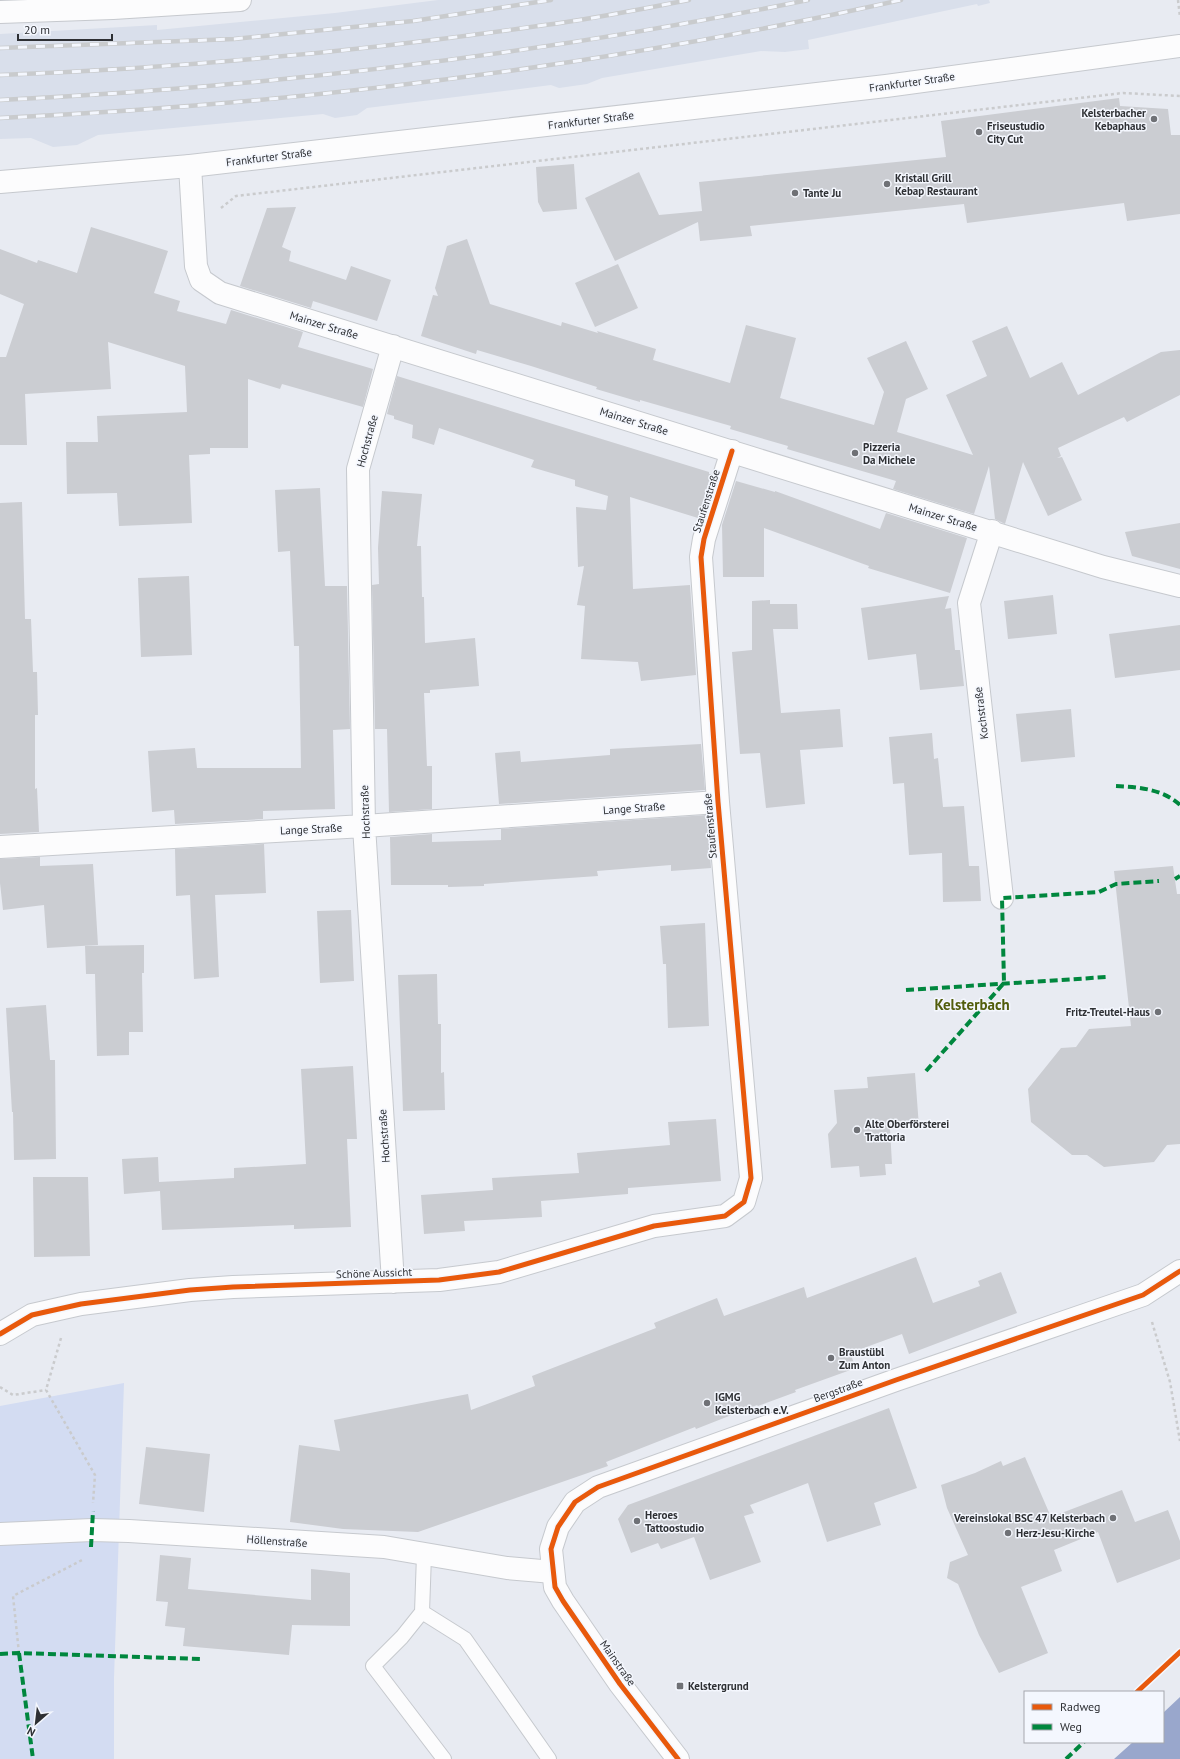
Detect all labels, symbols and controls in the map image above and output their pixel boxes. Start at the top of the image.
scale bar [18,16,112,42]
text: 20 m [24,22,50,37]
street label: Frankfurter Straße [868,69,956,95]
place label: Kelsterbacher Kebaphaus [1081,106,1146,133]
street label: Frankfurter Straße [547,108,635,132]
marker: Kelsterbacher Kebaphaus [1149,114,1159,124]
place label: Friseustudio City Cut [987,119,1045,146]
marker: Friseustudio City Cut [974,127,984,137]
street label: Frankfurter Straße [225,145,313,169]
place label: Kristall Grill Kebap Restaurant [895,171,978,198]
marker: Kristall Grill Kebap Restaurant [882,179,892,189]
place label: Tante Ju [803,186,841,200]
marker: Tante Ju [790,188,800,198]
street label: Mainzer Straße [288,308,360,342]
street label: Mainzer Straße [598,404,670,438]
street label: Hochstraße [353,413,381,469]
place label: Pizzeria Da Michele [863,440,916,467]
marker: Pizzeria Da Michele [850,448,860,458]
street label: Staufenstraße [689,467,723,534]
street label: Mainzer Straße [907,500,979,534]
street label: Kochstraße [971,686,991,740]
street label: Hochstraße [357,784,373,839]
street label: Staufenstraße [700,792,720,859]
street label: Lange Straße [602,799,666,817]
street label: Lange Straße [280,820,343,838]
district label: Kelsterbach [934,995,1010,1014]
place label: Fritz-Treutel-Haus [1066,1005,1150,1019]
marker: Fritz-Treutel-Haus [1153,1007,1163,1017]
street label: Hochstraße [375,1108,393,1163]
place label: Alte Oberförsterei Trattoria [865,1117,949,1144]
marker: Alte Oberförsterei Trattoria [852,1125,862,1135]
street label: Schöne Aussicht [336,1265,413,1281]
place label: Braustübl Zum Anton [839,1345,890,1372]
marker: Braustübl Zum Anton [826,1353,836,1363]
street label: Bergstraße [811,1375,865,1405]
place label: IGMG Kelsterbach e.V. [715,1390,789,1417]
marker: IGMG Kelsterbach e.V. [702,1398,712,1408]
place label: Heroes Tattoostudio [645,1508,704,1535]
place label: Vereinslokal BSC 47 Kelsterbach [953,1511,1105,1525]
marker: Vereinslokal BSC 47 Kelsterbach [1108,1513,1118,1523]
marker: Heroes Tattoostudio [632,1516,642,1526]
place label: Herz-Jesu-Kirche [1016,1526,1095,1540]
marker: Herz-Jesu-Kirche [1003,1528,1013,1538]
street label: Höllenstraße [246,1532,308,1550]
street label: Mainstraße [597,1637,639,1689]
place label: Kelstergrund [688,1679,749,1693]
marker: Kelstergrund [675,1681,685,1691]
legend [1024,1691,1164,1743]
text: Radweg [1060,1699,1101,1714]
north arrow [16,1703,56,1743]
text: Weg [1060,1719,1082,1734]
text: N [25,1724,38,1740]

